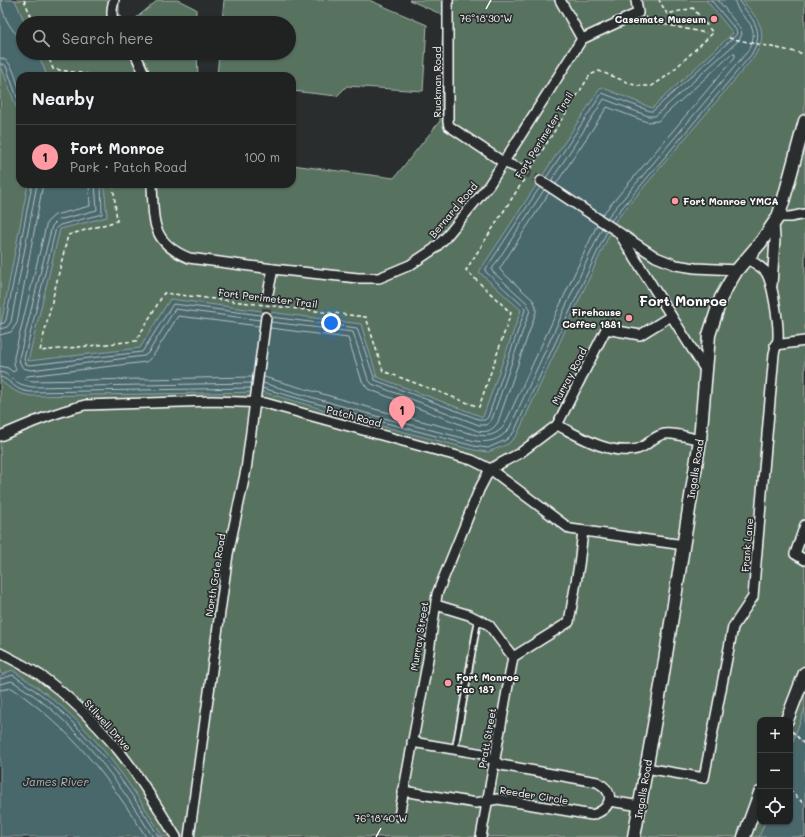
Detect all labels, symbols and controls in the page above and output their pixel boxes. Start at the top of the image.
text: 76°18'30"W [460,11,512,25]
place label: Casemate Museum [615,12,706,26]
marker: Casemate Museum [709,14,719,24]
search box [16,16,296,60]
icon: search [30,27,52,49]
text: Search here [62,28,153,48]
street label: Ruckman Road [430,47,444,117]
text: Nearby [32,87,94,109]
street label: Fort Perimeter Trail [512,89,576,181]
text: Fort Monroe [70,138,164,158]
text: 1 [42,148,48,165]
text: 100 m [244,148,280,165]
text: Park · Patch Road [70,158,187,175]
street label: Bernard Road [426,179,480,241]
place label: Fort Monroe YMCA [683,194,779,208]
marker: Fort Monroe YMCA [670,196,680,206]
street label: Fort Perimeter Trail [218,285,318,311]
district label: Fort Monroe [639,291,727,310]
place label: Firehouse Coffee 1881 [562,305,621,331]
your location [321,313,341,333]
marker: Firehouse Coffee 1881 [624,313,634,323]
street label: Murray Road [548,345,590,407]
pin: 1 [389,396,415,429]
street label: Patch Road [325,402,383,430]
street label: Ingalls Road [683,438,707,500]
street label: Frank Lane [738,517,756,573]
street label: North Gate Road [202,532,228,618]
street label: Murray Street [407,600,431,672]
place label: Fort Monroe Fac 187 [456,670,519,696]
marker: Fort Monroe Fac 187 [443,678,453,688]
street label: Stilwell Drive [81,696,135,754]
street label: Pratt Street [475,707,499,769]
map controls [757,717,793,825]
button: + [757,717,793,753]
button: − [757,753,793,789]
street label: Ingalls Road [631,758,655,820]
water label: James River [23,774,89,789]
street label: Reeder Circle [499,783,569,807]
button: locate [757,789,793,825]
text: 76°18'40"W [355,811,407,825]

